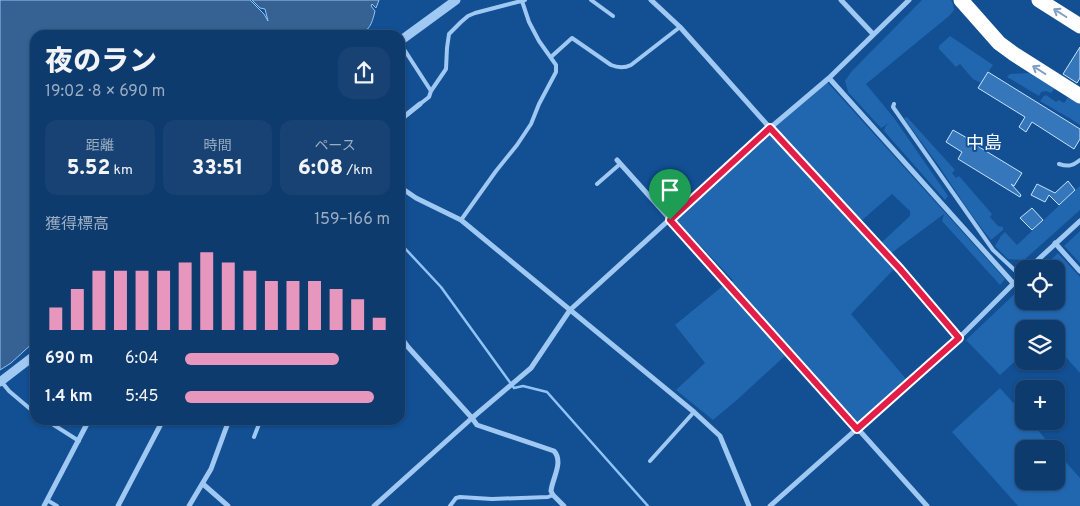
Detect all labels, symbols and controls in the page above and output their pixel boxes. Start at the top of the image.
one-way arrow [1053,8,1067,18]
text: 夜のラン [45,45,157,81]
button: share [338,47,390,99]
one-way arrow [1032,64,1046,74]
text: 19:02 · 8 × 690 m [45,82,165,102]
district label: 中島 [966,133,1002,156]
text: 距離 [86,138,114,155]
text: 時間 [203,138,231,155]
text: ペース [315,138,356,155]
text: 5.52 [67,155,110,182]
text: 33:51 [192,155,243,182]
text: 6:08 [298,155,343,182]
text: km [110,162,133,179]
text: /km [343,162,373,179]
pin [649,169,691,220]
icon: arrive [656,176,684,204]
text: 159–166 m [314,210,390,230]
text: 獲得標高 [45,215,109,235]
map controls [1015,260,1065,490]
button: locate [1015,260,1065,310]
button: layers [1015,320,1065,370]
text: 690 m [45,349,93,369]
text: 6:04 [125,349,158,369]
button: + [1015,380,1065,430]
text: 1.4 km [45,387,93,407]
text: 5:45 [125,387,158,407]
button: − [1015,440,1065,490]

